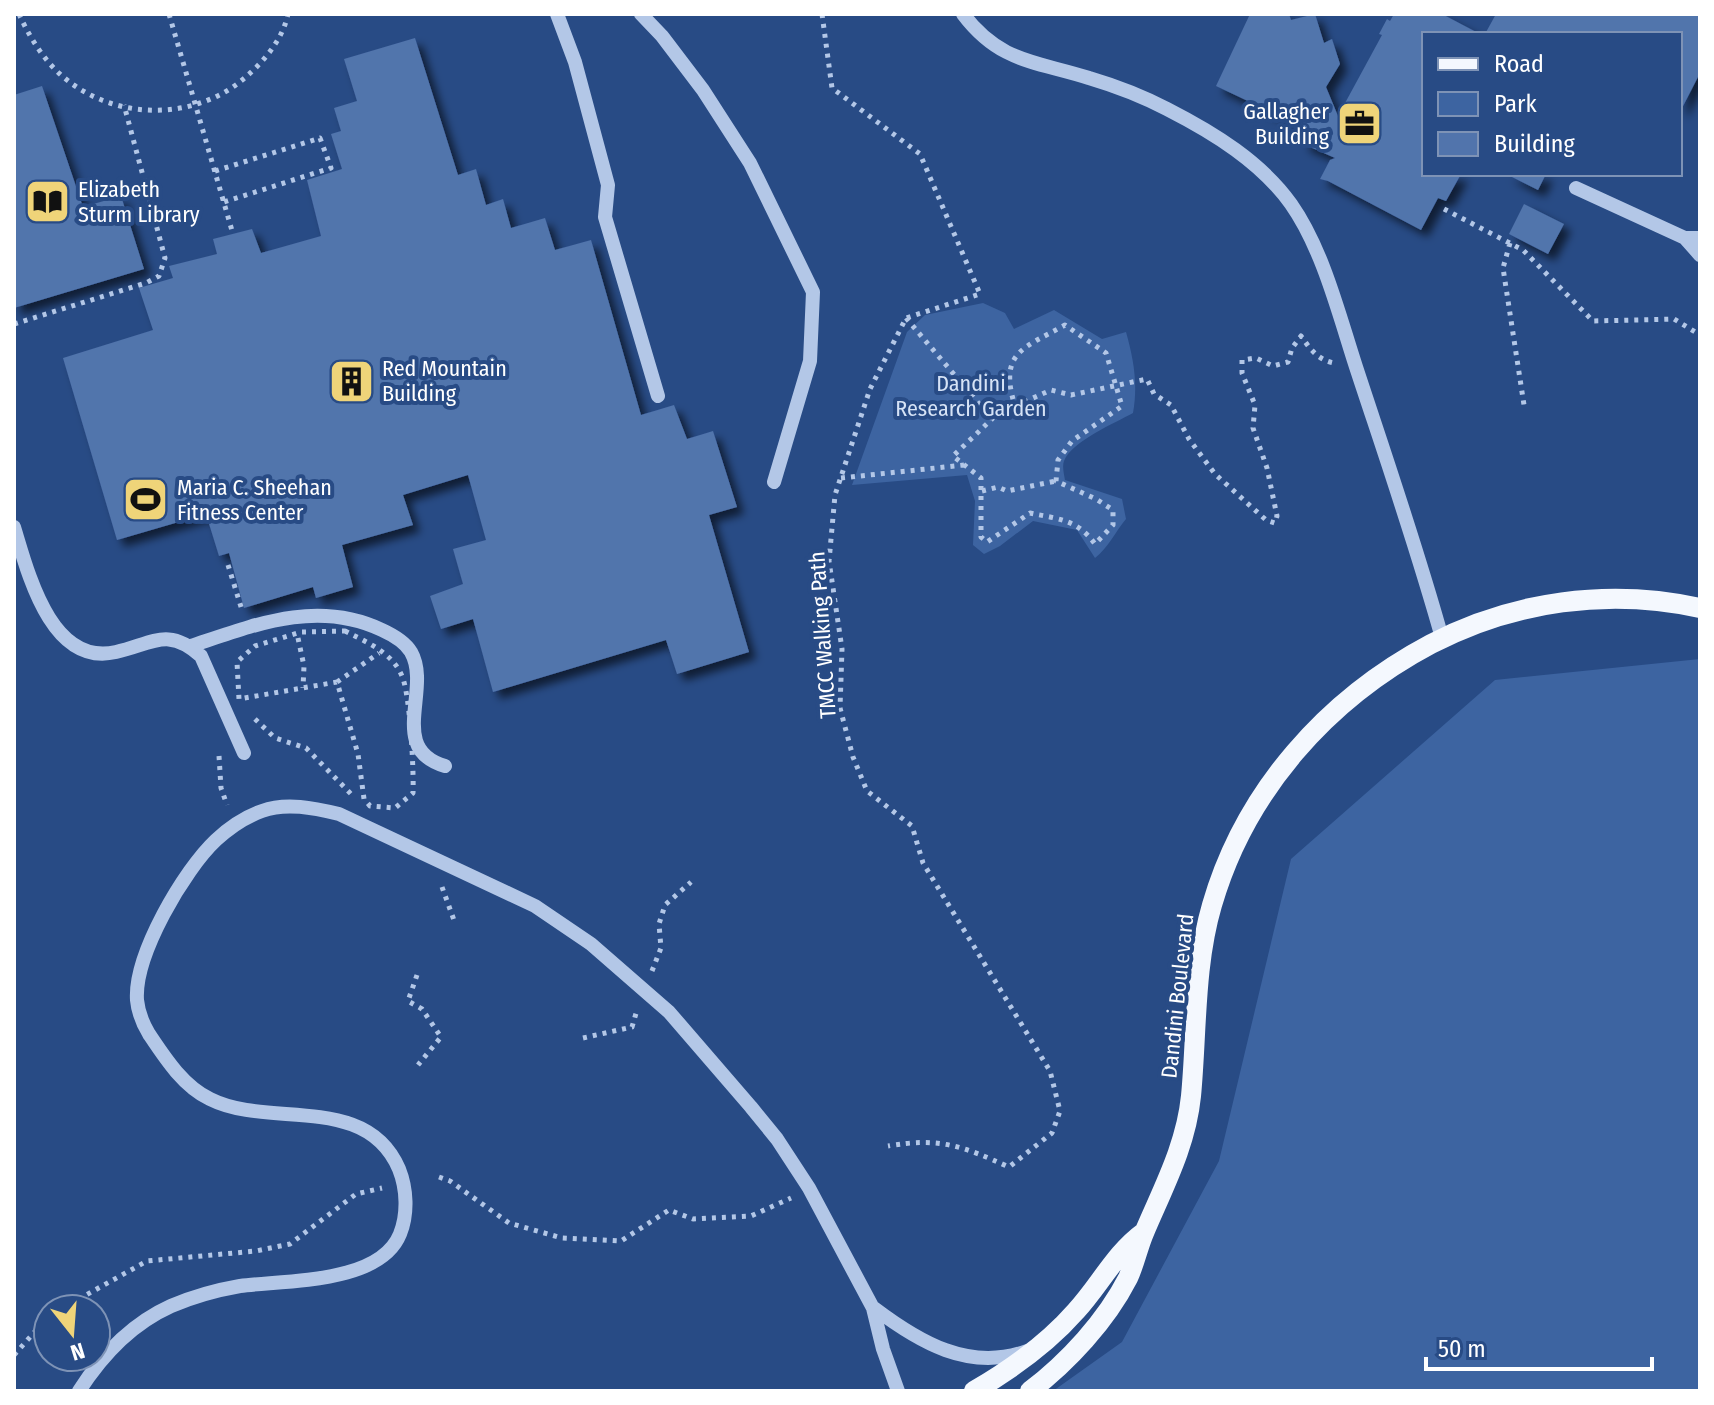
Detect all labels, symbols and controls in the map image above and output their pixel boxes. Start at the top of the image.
legend [1422,32,1682,176]
text: Road [1494,50,1544,78]
text: Park [1494,90,1537,118]
place label: Gallagher Building [1243,98,1330,150]
office icon: Gallagher Building [1336,100,1384,148]
text: Building [1494,130,1576,158]
place label: Elizabeth Sturm Library [78,176,200,228]
library icon: Elizabeth Sturm Library [23,178,71,226]
place label: Red Mountain Building [382,355,507,407]
building icon: Red Mountain Building [327,357,375,405]
park label: Dandini Research Garden [895,370,1047,422]
place label: Maria C. Sheehan Fitness Center [177,474,332,526]
sports icon: Maria C. Sheehan Fitness Center [122,476,170,524]
street label: TMCC Walking Path [803,551,842,719]
street label: Dandini Boulevard [1155,912,1200,1080]
north arrow [32,1293,112,1373]
scale bar [1426,1321,1652,1371]
text: 50 m [1438,1335,1486,1363]
text: N [67,1337,88,1366]

